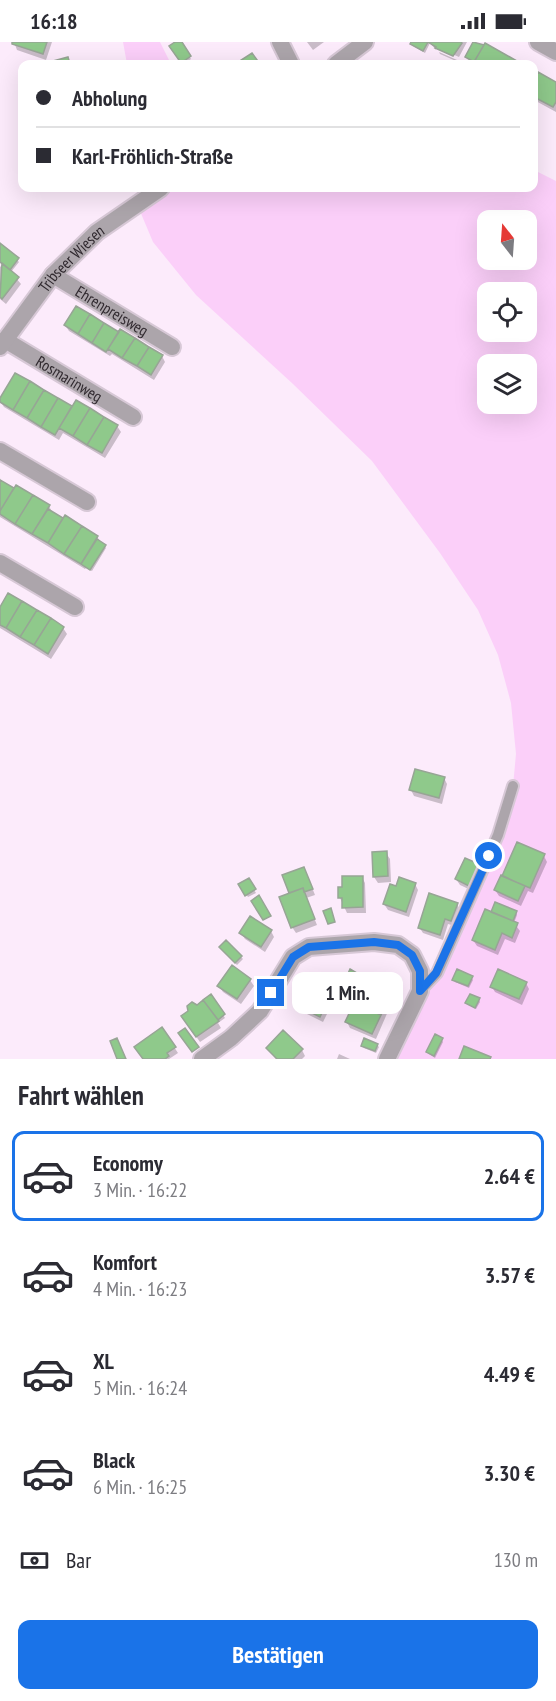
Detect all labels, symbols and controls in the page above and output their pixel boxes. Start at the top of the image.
text: 16:18 [30,7,78,35]
text: Abholung [72,84,147,112]
text: Karl-Fröhlich-Straße [72,142,233,170]
north arrow [477,210,537,270]
map controls [477,210,537,414]
street label: Tribseer Wiesen [34,220,108,296]
street label: Ehrenpreisweg [72,281,152,340]
button: locate [477,282,537,342]
street label: Rosmarinweg [32,351,106,406]
button: layers [477,354,537,414]
route start [475,842,502,869]
callout: 1 Min. [292,972,403,1014]
route end [257,979,284,1006]
text: 1 Min. [325,980,370,1006]
text: Fahrt wählen [18,1078,144,1112]
icon: car [21,1149,75,1203]
text: Economy [93,1149,163,1177]
text: 2.64 € [484,1162,535,1190]
text: 3 Min. · 16:22 [93,1177,187,1203]
icon: car [21,1248,75,1302]
text: Komfort [93,1248,157,1276]
text: 3.57 € [485,1261,535,1289]
text: 4 Min. · 16:23 [93,1276,187,1302]
icon: car [21,1347,75,1401]
text: XL [93,1347,114,1375]
text: 4.49 € [484,1360,535,1388]
text: 5 Min. · 16:24 [93,1375,187,1401]
icon: car [21,1446,75,1500]
text: Black [93,1446,135,1474]
text: 3.30 € [484,1459,535,1487]
text: 6 Min. · 16:25 [93,1474,187,1500]
icon: cash [18,1544,51,1577]
text: Bar [66,1546,91,1574]
text: 130 m [494,1547,538,1573]
button: Bestätigen [18,1620,538,1689]

